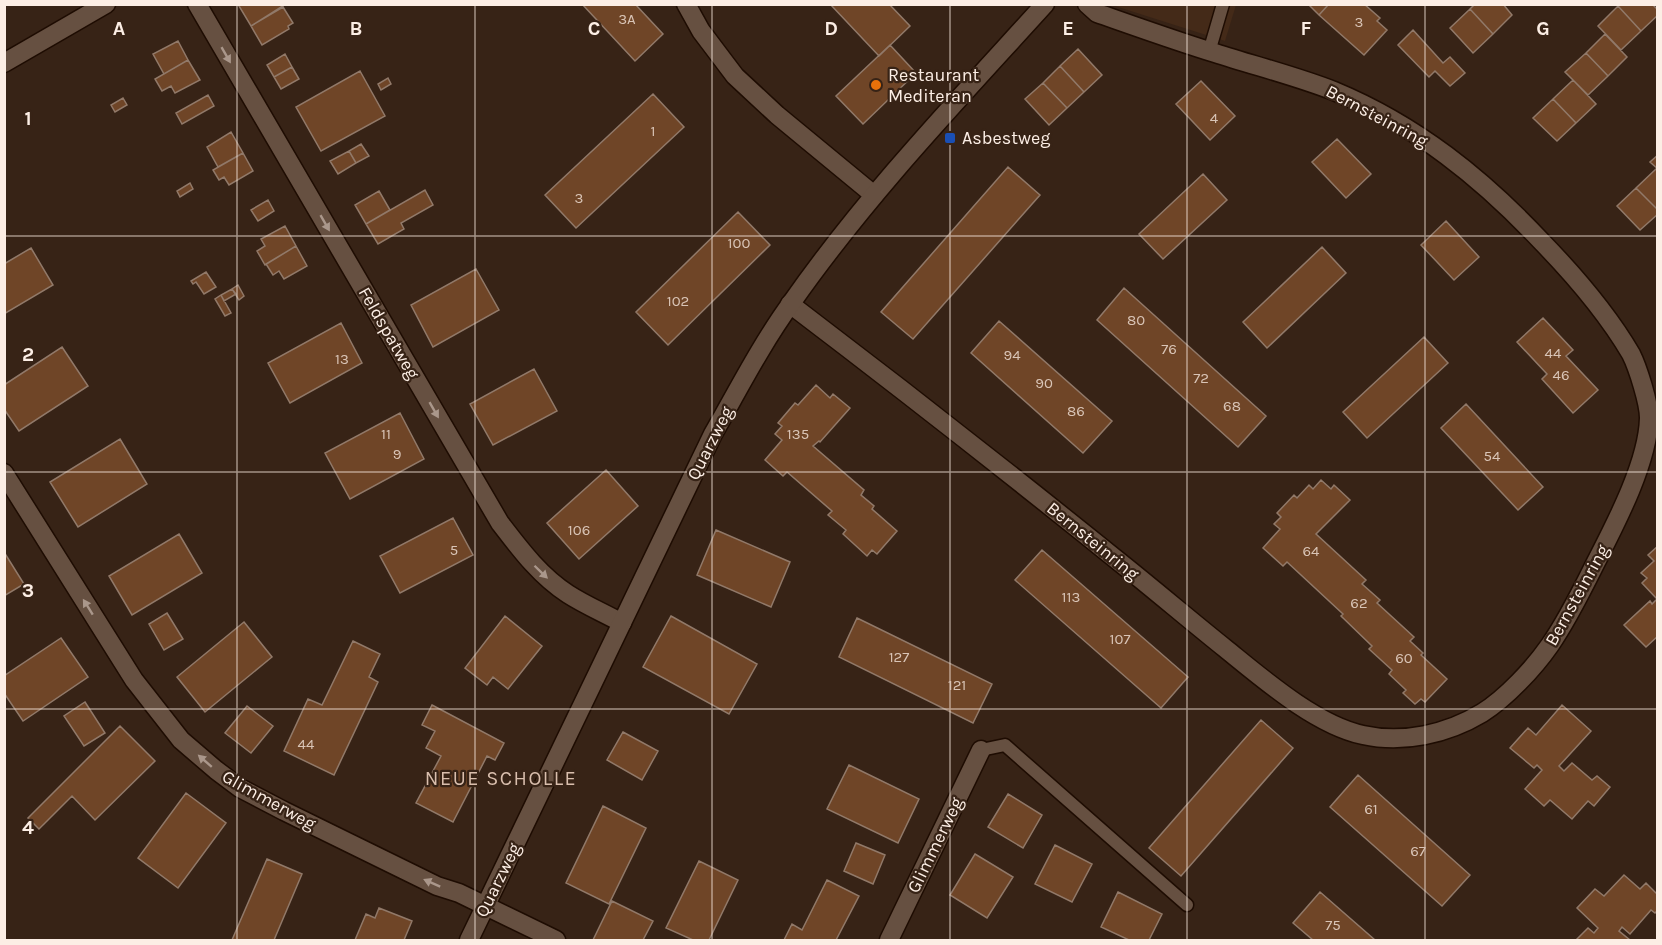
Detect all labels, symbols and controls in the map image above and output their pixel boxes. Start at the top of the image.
house number: 3A [618,10,636,28]
house number: 3 [1355,13,1363,31]
text: A [113,17,126,40]
text: B [350,17,362,40]
text: C [588,17,600,40]
text: D [824,17,838,40]
text: E [1062,17,1074,40]
text: F [1301,17,1312,40]
text: G [1536,17,1550,40]
one-way arrow [221,47,232,63]
place label: Restaurant Mediteran [888,64,980,107]
marker: Restaurant Mediteran [869,78,883,92]
street label: Bernsteinring [1322,80,1432,152]
text: 1 [24,107,32,130]
house number: 4 [1210,109,1219,127]
house number: 1 [651,122,655,140]
place label: Asbestweg [962,127,1050,149]
marker: Asbestweg [943,131,957,145]
house number: 3 [575,189,583,207]
one-way arrow [319,215,330,231]
house number: 100 [728,234,750,252]
street label: Feldspatweg [354,283,424,383]
house number: 102 [667,292,689,310]
house number: 80 [1127,311,1145,329]
house number: 76 [1161,340,1177,358]
text: 2 [22,343,34,366]
house number: 44 [1545,344,1562,362]
house number: 94 [1003,346,1021,364]
house number: 13 [335,350,349,368]
house number: 46 [1553,366,1569,384]
house number: 72 [1193,369,1209,387]
house number: 90 [1035,374,1053,392]
house number: 68 [1223,397,1241,415]
one-way arrow [428,402,439,418]
street label: Quarzweg [682,402,738,484]
house number: 86 [1067,402,1085,420]
house number: 11 [381,425,391,443]
house number: 135 [787,425,809,443]
house number: 9 [393,445,401,463]
house number: 54 [1484,447,1501,465]
street label: Bernsteinring [1042,497,1144,585]
house number: 106 [568,521,590,539]
house number: 5 [450,541,458,559]
street label: Bernsteinring [1540,541,1614,649]
house number: 64 [1303,542,1320,560]
one-way arrow [533,565,548,579]
text: 3 [22,579,34,602]
house number: 113 [1062,588,1080,606]
house number: 62 [1350,594,1368,612]
one-way arrow [83,598,94,615]
house number: 107 [1110,630,1130,648]
house number: 127 [889,648,909,666]
house number: 60 [1395,649,1413,667]
house number: 121 [948,676,966,694]
house number: 44 [298,735,315,753]
one-way arrow [198,755,213,768]
street label: Glimmerweg [218,765,320,835]
district label: NEUE SCHOLLE [425,767,577,790]
street label: Glimmerweg [902,793,968,897]
house number: 61 [1364,800,1378,818]
text: 4 [22,816,34,839]
street label: Quarzweg [471,839,525,921]
house number: 67 [1410,842,1426,860]
one-way arrow [423,879,440,888]
house number: 75 [1325,916,1341,934]

